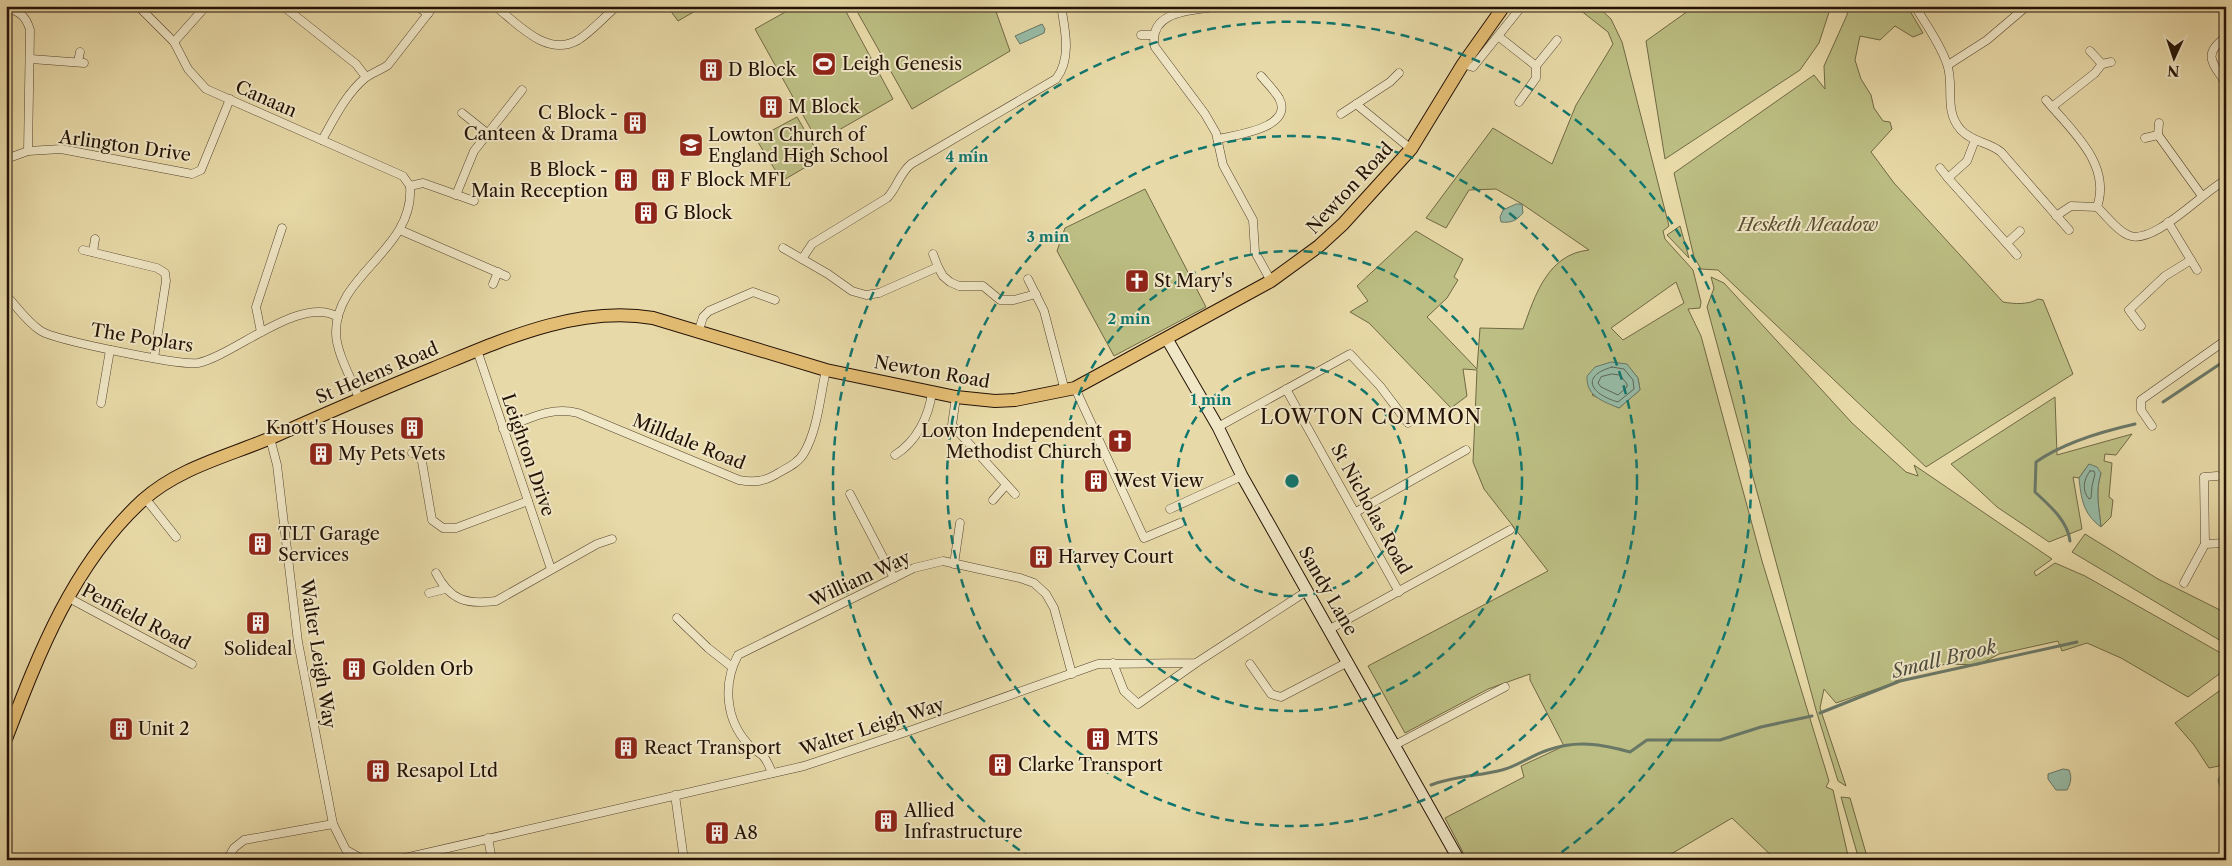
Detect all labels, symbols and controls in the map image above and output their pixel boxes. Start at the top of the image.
north arrow [2150,32,2200,82]
sports icon: Leigh Genesis [811,51,837,77]
place label: Leigh Genesis [842,53,962,75]
building icon: D Block [698,57,724,83]
place label: D Block [728,59,798,81]
text: N [2167,62,2180,80]
street label: Canaan [232,76,300,122]
building icon: M Block [758,94,784,120]
place label: M Block [788,96,861,118]
place label: C Block - Canteen & Drama [464,102,618,145]
building icon: C Block - Canteen & Drama [622,110,648,136]
place label: Lowton Church of England High School [708,124,888,167]
street label: Arlington Drive [57,126,192,166]
school or university icon: Lowton Church of England High School [678,132,704,158]
street label: Newton Road [1302,138,1398,238]
text: 4 min [945,147,989,166]
place label: B Block - Main Reception [471,159,608,202]
building icon: B Block - Main Reception [613,167,639,193]
building icon: F Block MFL [650,167,676,193]
place label: F Block MFL [680,169,791,191]
building icon: G Block [633,200,659,226]
place label: G Block [664,202,734,224]
park label: Hesketh Meadow [1736,214,1878,236]
text: 3 min [1027,227,1070,246]
church icon: St Mary's [1124,268,1150,294]
place label: St Mary's [1154,270,1233,292]
text: 2 min [1107,309,1151,328]
street label: The Poplars [89,319,195,357]
street label: St Helens Road [312,337,442,409]
street label: Newton Road [872,351,992,393]
text: 1 min [1190,390,1232,409]
street label: Leighton Drive [497,391,559,519]
district label: LOWTON COMMON [1260,405,1482,429]
street label: Milldale Road [629,409,749,475]
building icon: Knott's Houses [399,415,425,441]
place label: Knott's Houses [266,417,394,439]
place label: Lowton Independent Methodist Church [921,420,1103,463]
church icon: Lowton Independent Methodist Church [1107,428,1133,454]
street label: St Nicholas Road [1326,440,1416,578]
building icon: My Pets Vets [308,441,334,467]
place label: My Pets Vets [338,443,446,465]
building icon: West View [1083,468,1109,494]
place label: West View [1113,470,1205,492]
centre of rings [1283,472,1301,490]
place label: TLT Garage Services [278,523,380,566]
building icon: TLT Garage Services [247,531,273,557]
street label: Sandy Lane [1294,543,1362,639]
building icon: Harvey Court [1028,544,1054,570]
street label: William Way [805,546,915,612]
place label: Harvey Court [1058,546,1174,568]
street label: Walter Leigh Way [295,577,341,731]
street label: Penfield Road [78,579,194,655]
building icon: Solideal [245,610,271,636]
water label: Small Brook [1888,635,1999,683]
place label: Solideal [224,638,292,660]
building icon: Golden Orb [341,656,367,682]
place label: Golden Orb [372,658,474,680]
street label: Walter Leigh Way [796,693,948,761]
building icon: Unit 2 [108,716,134,742]
place label: Unit 2 [138,718,190,740]
building icon: MTS [1085,726,1111,752]
place label: MTS [1116,728,1158,750]
building icon: React Transport [613,735,639,761]
place label: React Transport [644,737,782,759]
building icon: Clarke Transport [987,752,1013,778]
place label: Clarke Transport [1018,754,1164,776]
building icon: Resapol Ltd [365,758,391,784]
place label: Resapol Ltd [396,760,498,782]
place label: Allied Infrastructure [903,800,1023,843]
building icon: Allied Infrastructure [873,808,899,834]
building icon: A8 [704,820,730,846]
place label: A8 [733,822,758,844]

